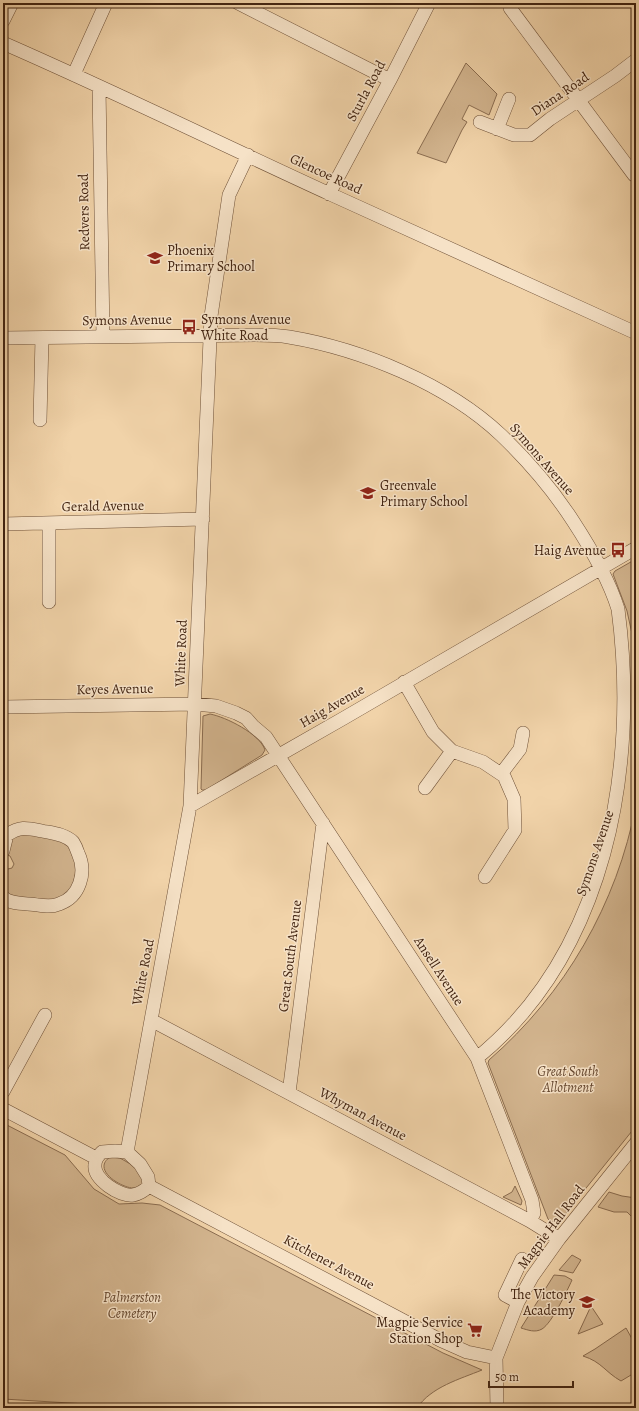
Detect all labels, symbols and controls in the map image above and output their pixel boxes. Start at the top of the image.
street label: Sturla Road [342,57,390,125]
street label: Diana Road [527,67,593,120]
street label: Glencoe Road [287,149,366,199]
street label: Redvers Road [74,173,94,251]
place label: Phoenix Primary School [167,241,255,276]
school or university icon: Phoenix Primary School [146,249,164,267]
street label: Symons Avenue [82,310,172,330]
place label: Symons Avenue White Road [200,310,291,345]
bus stop icon: Symons Avenue White Road [180,318,198,336]
street label: Symons Avenue [505,419,579,499]
place label: Greenvale Primary School [380,476,468,511]
school or university icon: Greenvale Primary School [359,484,377,502]
street label: Gerald Avenue [62,496,144,516]
place label: Haig Avenue [534,541,606,560]
bus stop icon: Haig Avenue [609,541,627,559]
street label: White Road [170,619,192,688]
street label: Keyes Avenue [76,679,154,699]
street label: Haig Avenue [296,680,368,732]
street label: Symons Avenue [571,807,619,899]
street label: Great South Avenue [274,899,306,1013]
street label: Ansell Avenue [409,932,468,1009]
street label: White Road [127,937,159,1008]
park label: Great South Allotment [537,1062,599,1097]
street label: Whyman Avenue [315,1082,410,1145]
street label: Magpie Hall Road [513,1180,589,1273]
street label: Kitchener Avenue [280,1230,378,1294]
place label: The Victory Academy [511,1285,576,1320]
park label: Palmerston Cemetery [103,1288,161,1323]
school or university icon: The Victory Academy [578,1293,596,1311]
place label: Magpie Service Station Shop [376,1313,463,1348]
supermarket icon: Magpie Service Station Shop [466,1321,484,1339]
scale bar [489,1363,573,1389]
text: 50 m [495,1369,519,1385]

